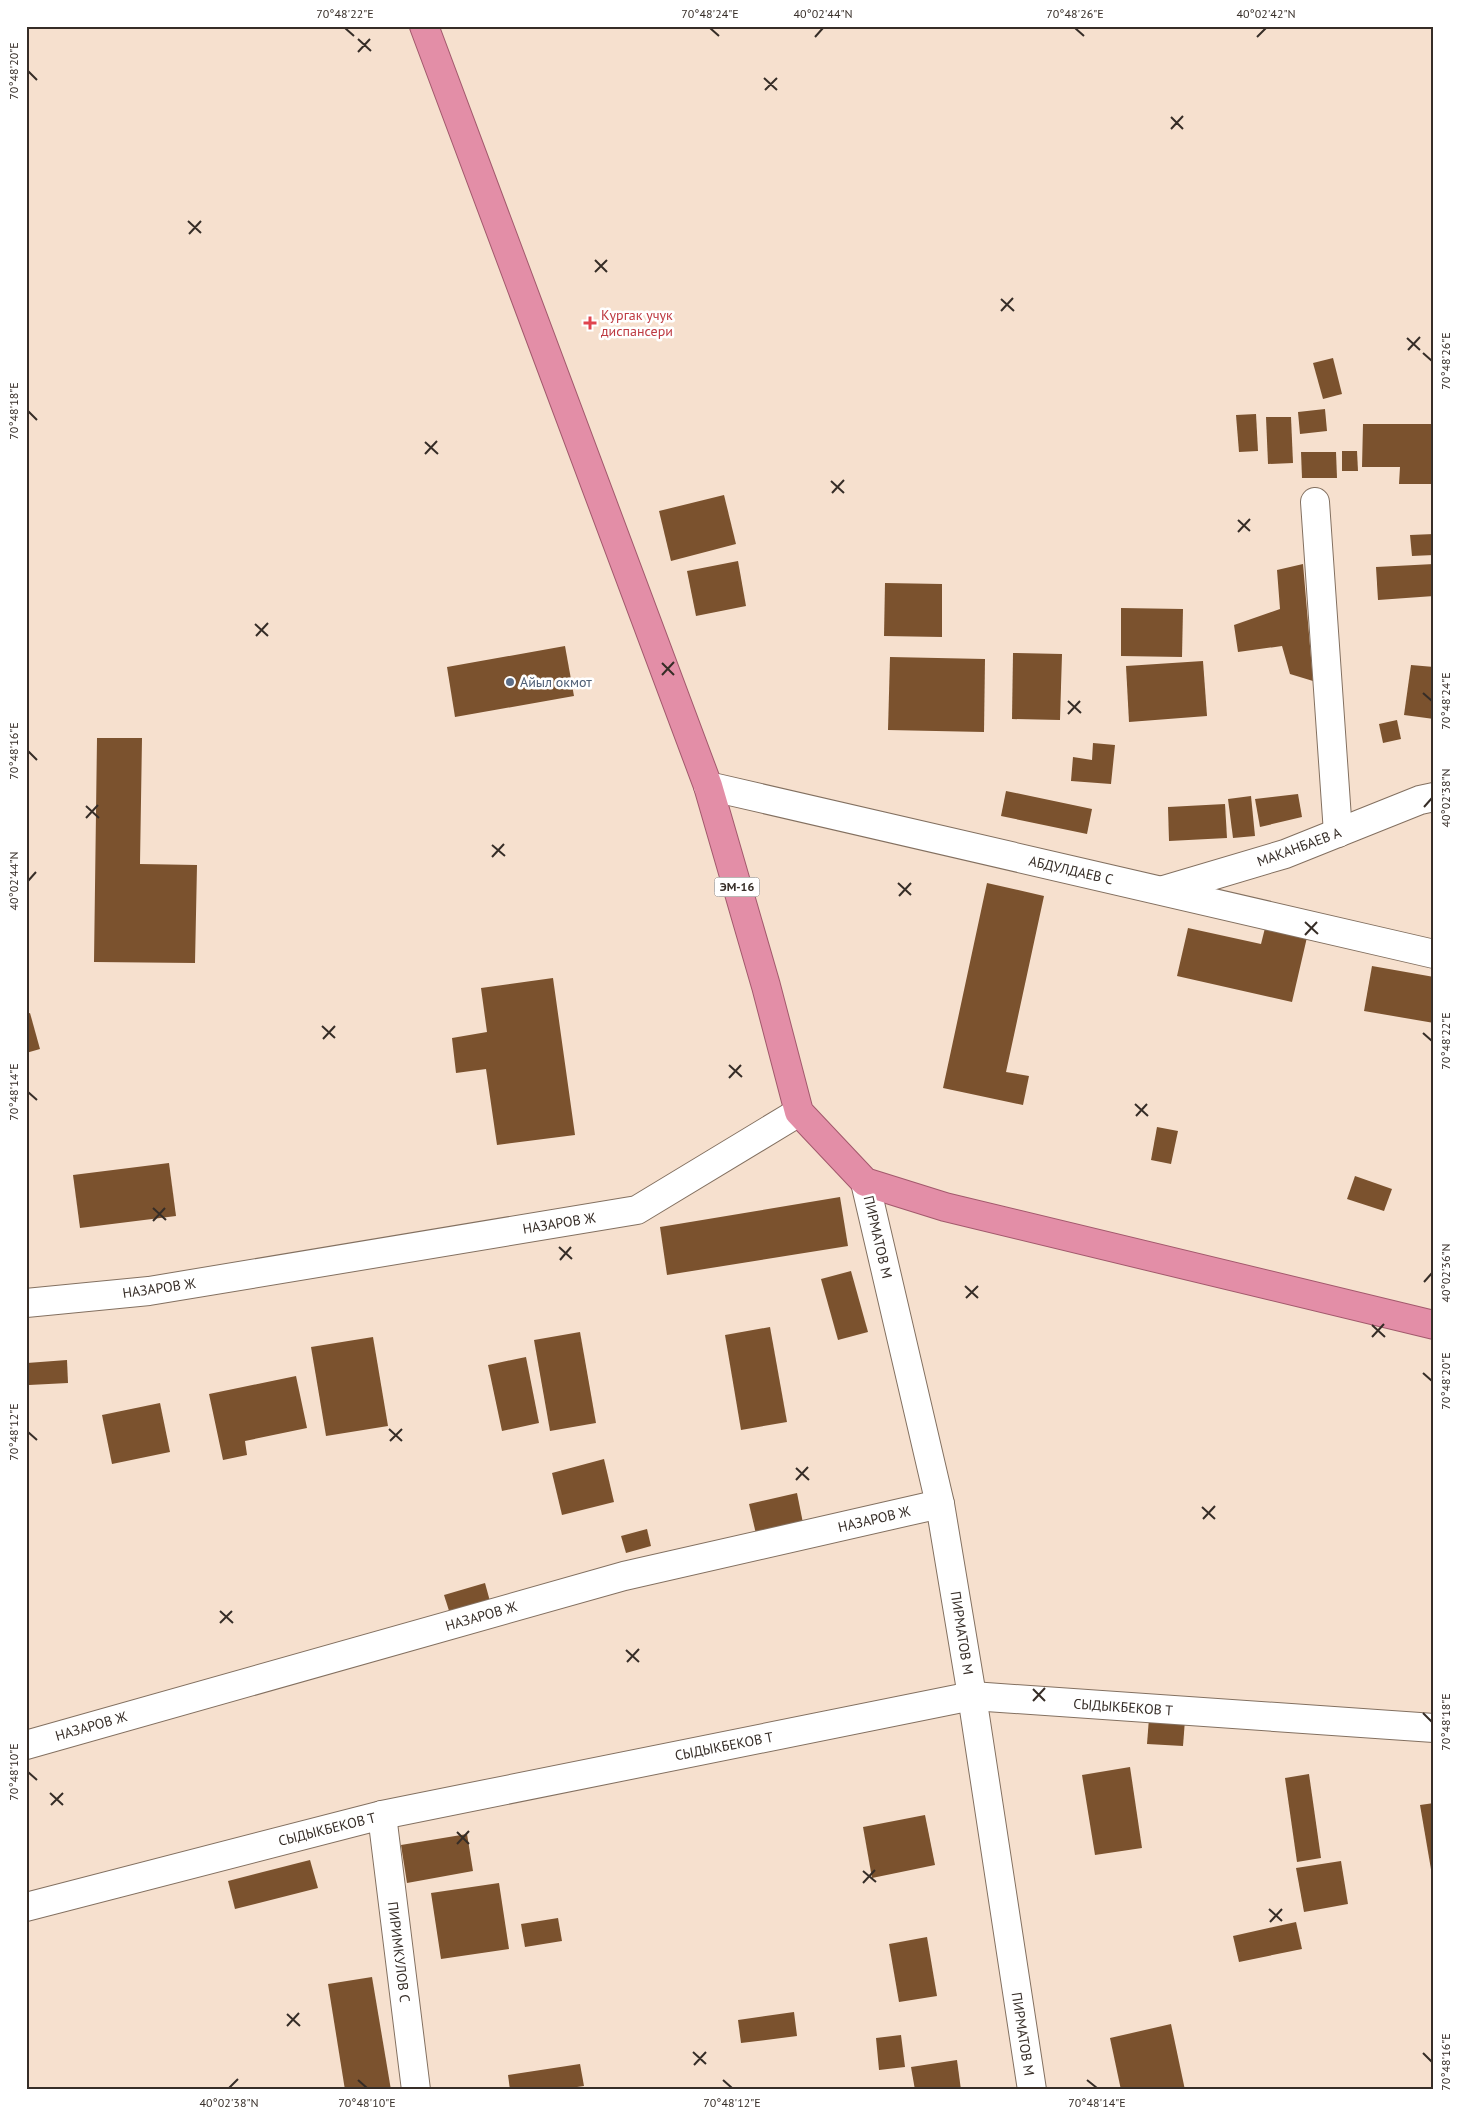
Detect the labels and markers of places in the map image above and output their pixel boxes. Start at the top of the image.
place label: Кургак учук диспансери [601,306,673,340]
marker: Кургак учук диспансери [583,316,597,330]
place label: Айыл окмот [520,673,592,691]
marker: Айыл окмот [504,676,516,688]

